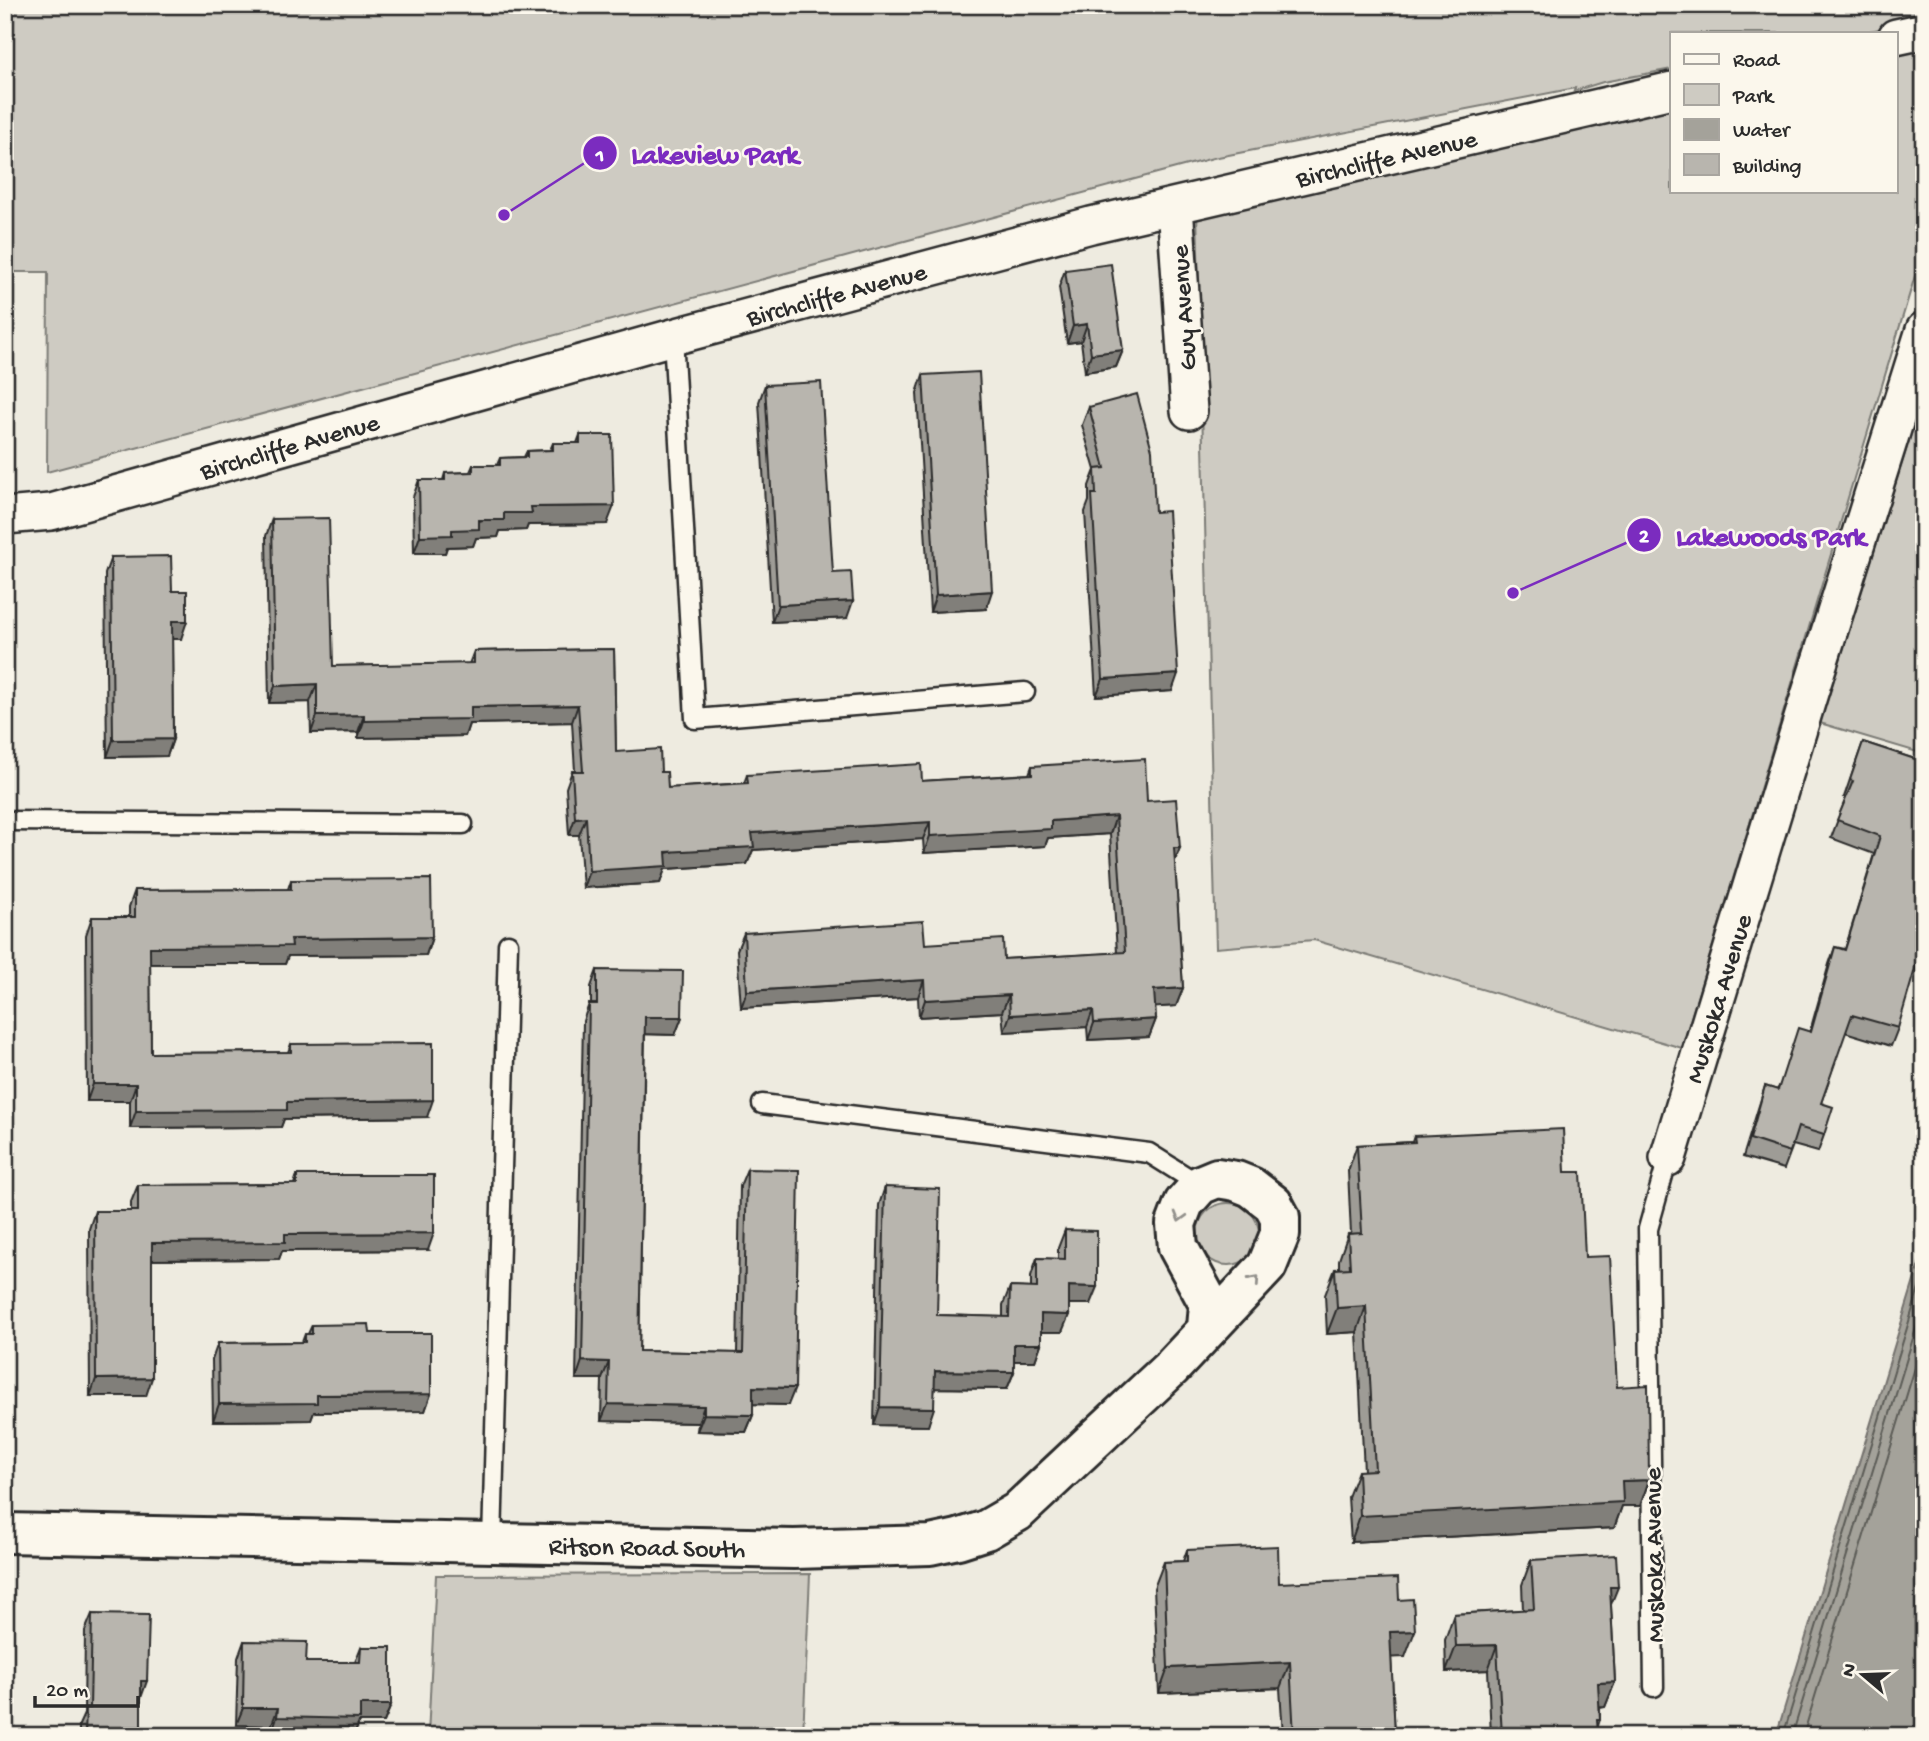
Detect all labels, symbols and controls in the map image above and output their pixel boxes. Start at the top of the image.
legend [1670,32,1898,192]
text: Road [1733,50,1781,75]
text: Park [1732,86,1776,111]
text: Water [1733,120,1791,145]
street label: Birchcliffe Avenue [1293,125,1481,198]
callout: Lakeview Park [582,129,812,178]
text: Lakeview Park [631,141,802,174]
text: 1 [595,145,604,170]
text: Building [1732,156,1802,181]
street label: Guy Avenue [1167,243,1206,371]
street label: Birchcliffe Avenue [743,258,931,336]
street label: Birchcliffe Avenue [196,409,384,490]
callout: Lakewoods Park [1627,510,1880,559]
text: Lakewoods Park [1676,523,1870,556]
text: 2 [1639,526,1650,551]
street label: Muskoka Avenue [1681,910,1762,1088]
one-way arrow [1174,1210,1188,1222]
one-way arrow [1247,1275,1259,1288]
street label: Muskoka Avenue [1639,1466,1674,1643]
street label: Ritson Road South [548,1533,746,1568]
north arrow [1828,1640,1898,1710]
text: N [1837,1661,1863,1680]
scale bar [35,1664,138,1708]
text: 20 m [46,1680,88,1705]

